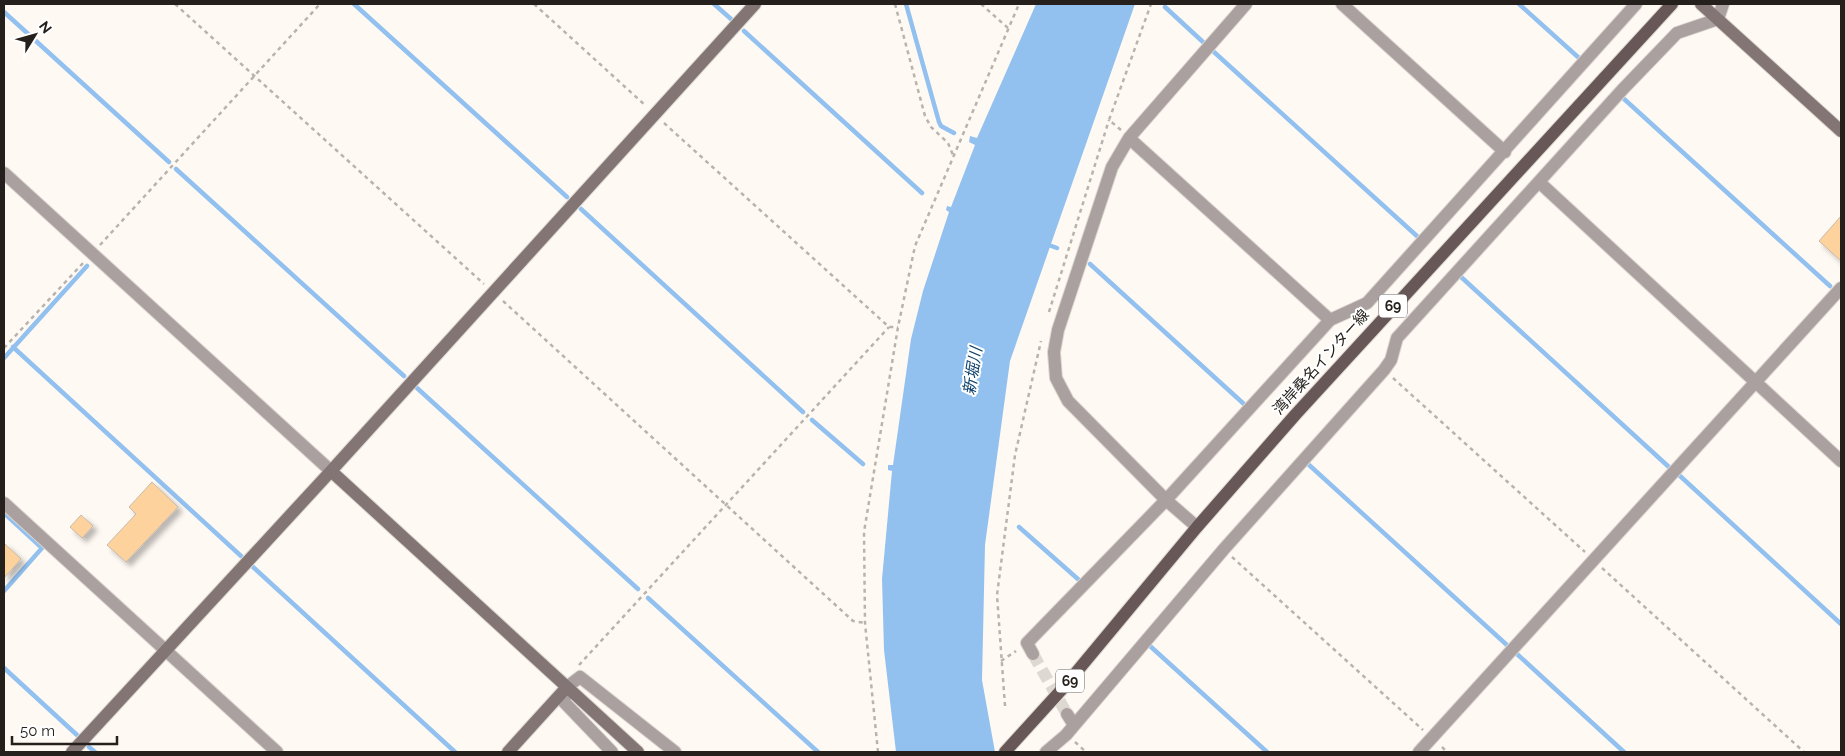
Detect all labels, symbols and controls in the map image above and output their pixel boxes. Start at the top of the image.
north arrow [10,10,60,60]
text: N [36,18,55,36]
road number: 69 [1379,294,1407,318]
street label: 湾岸桑名インター線 [1269,306,1373,418]
water label: 新堀川 [959,344,986,396]
road number: 69 [1056,669,1084,692]
scale bar [12,714,118,746]
text: 50 m [20,722,55,740]

